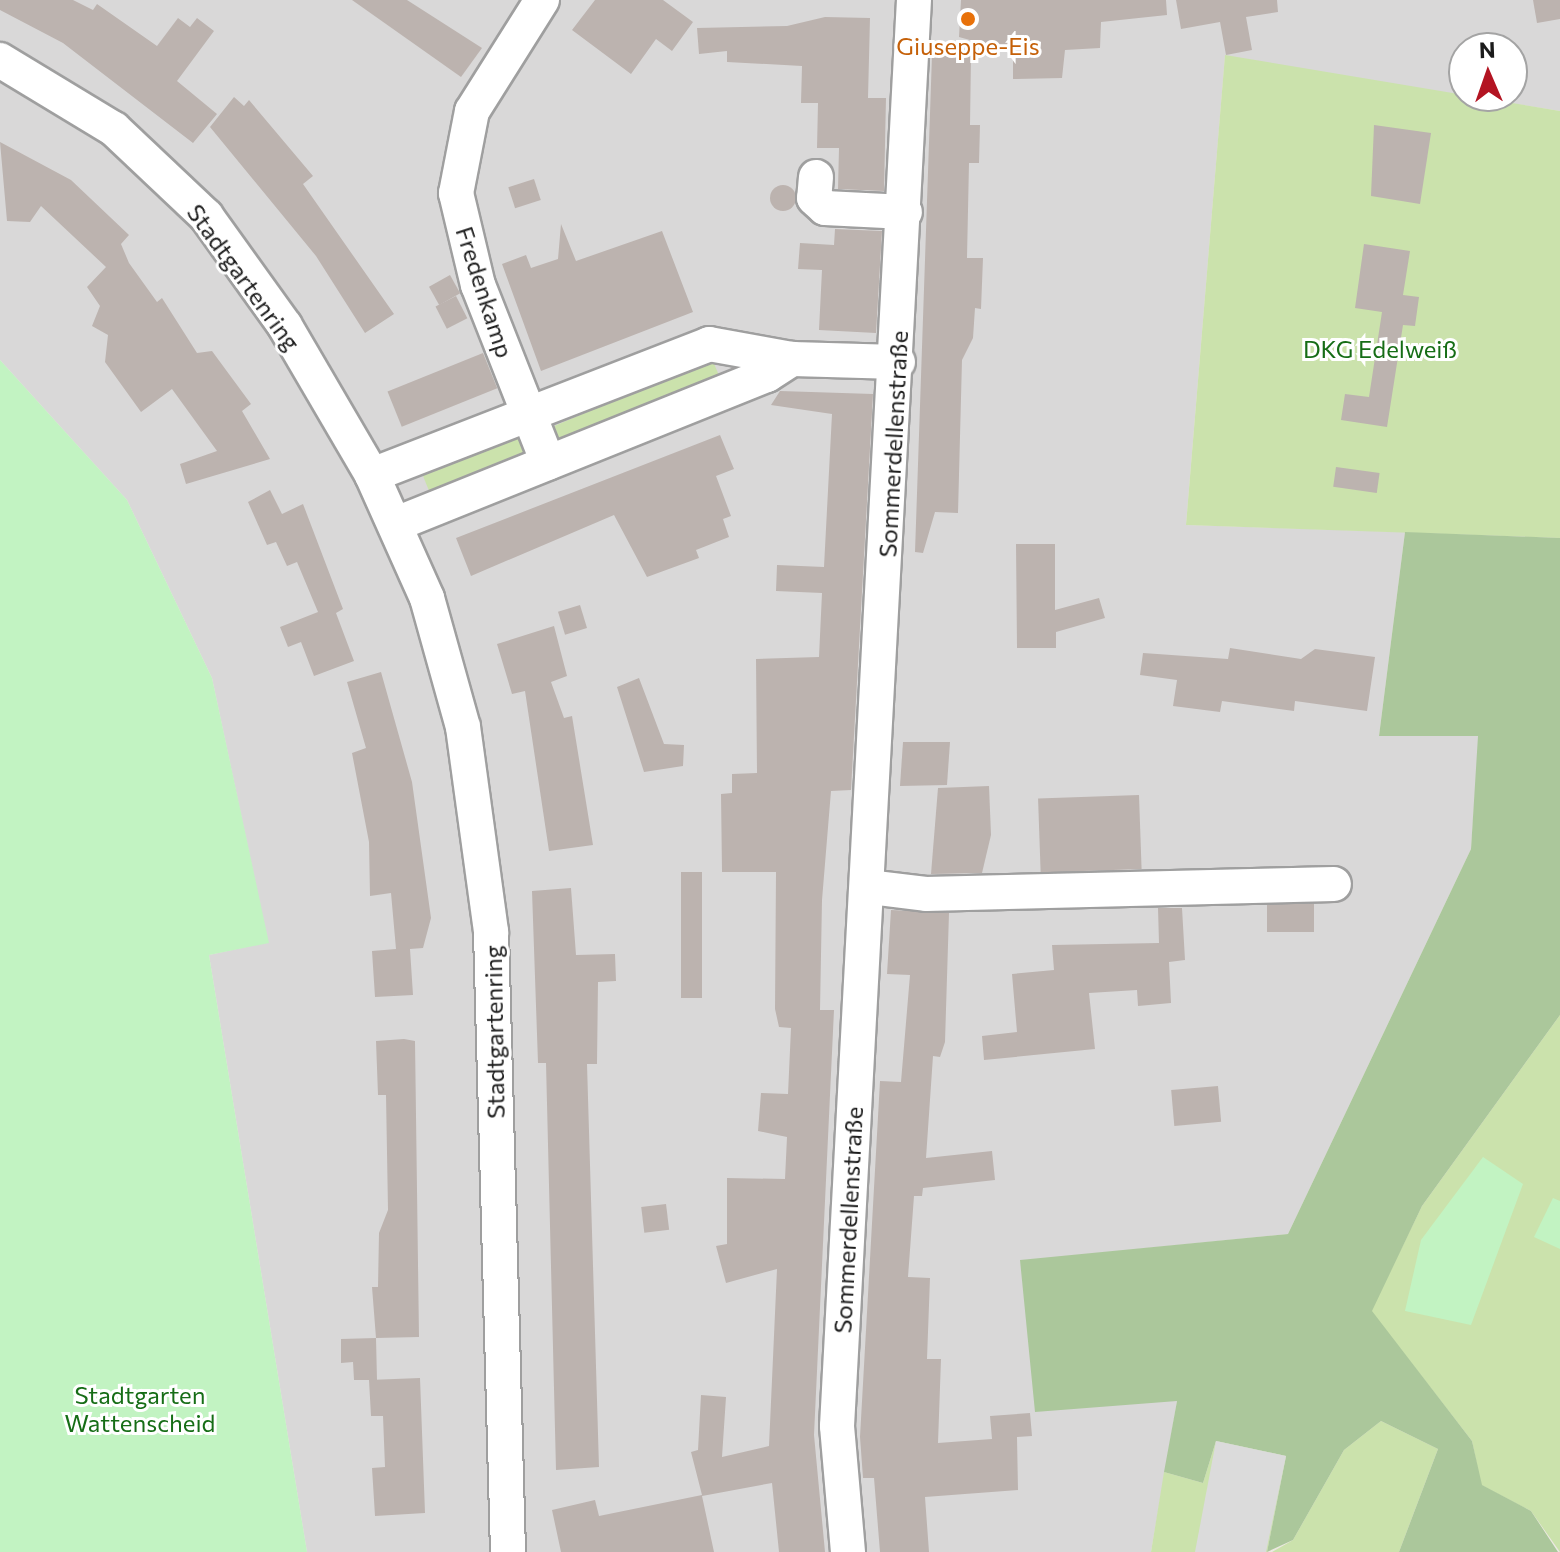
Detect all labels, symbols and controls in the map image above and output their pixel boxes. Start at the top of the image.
marker: Giuseppe-Eis [959,10,977,28]
place label: Giuseppe-Eis [896,32,1040,60]
north arrow [1448,32,1528,112]
text: N [1478,36,1496,63]
street label: Stadtgartenring [181,198,307,356]
street label: Fredenkamp [450,223,520,361]
street label: Sommerdellenstraße [873,330,913,558]
park label: DKG Edelweiß [1303,335,1457,363]
street label: Stadtgartenring [478,945,510,1119]
street label: Sommerdellenstraße [828,1106,868,1334]
park label: Stadtgarten Wattenscheid [65,1381,215,1437]

